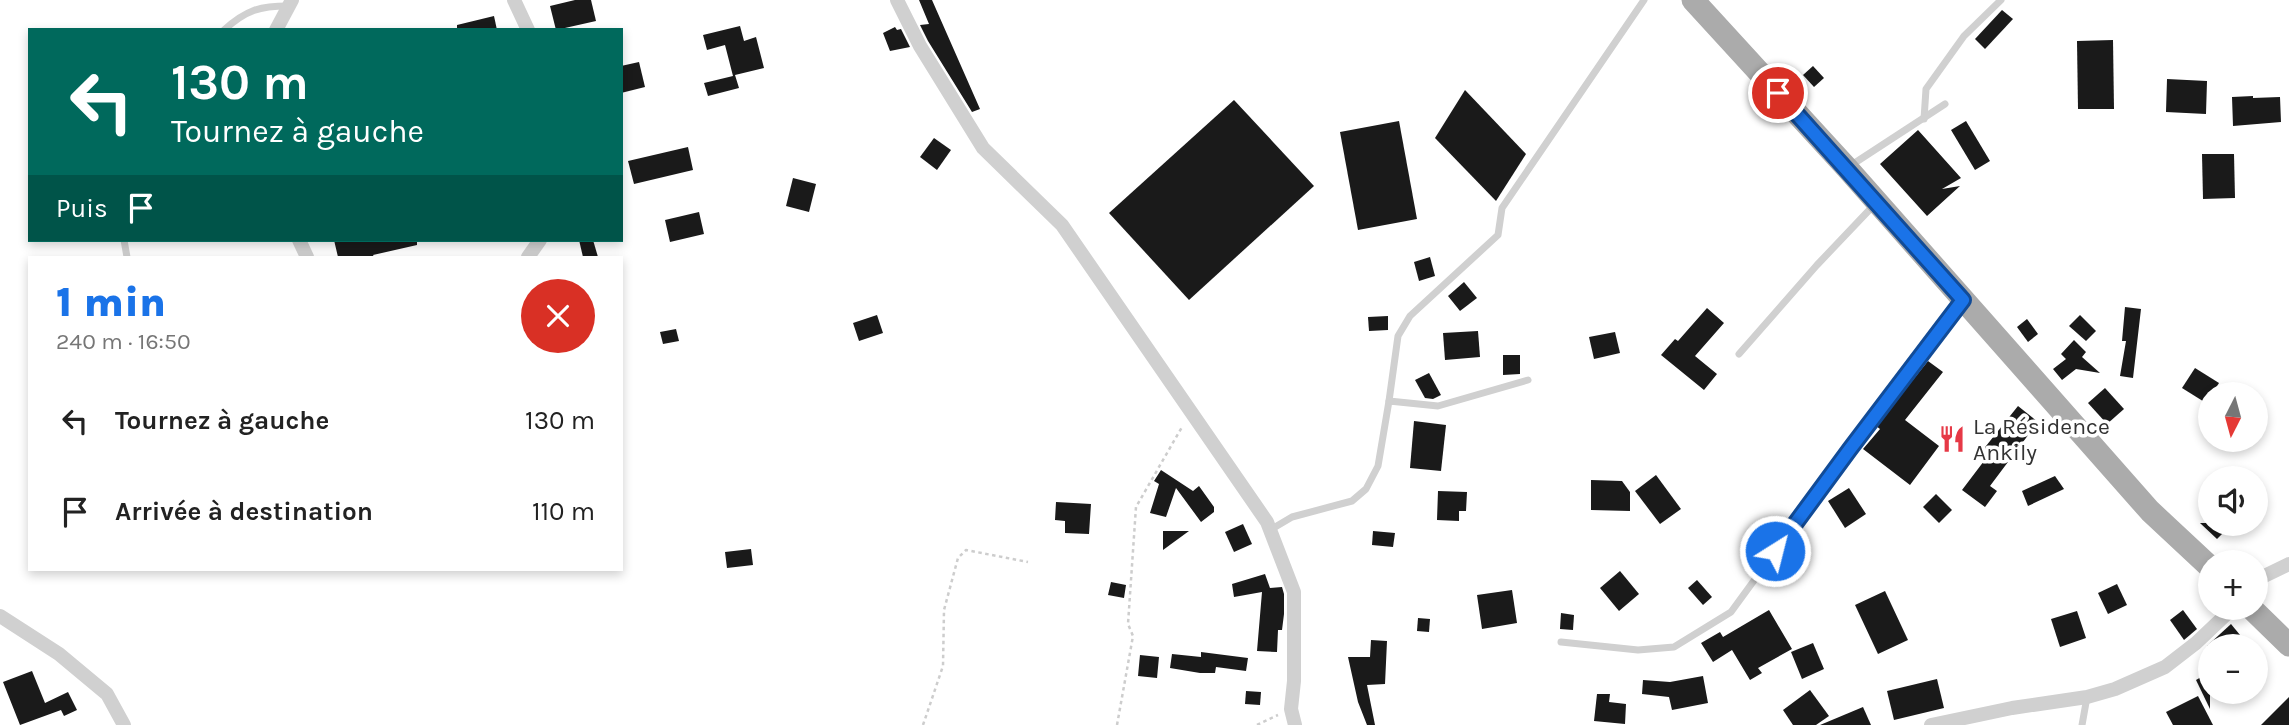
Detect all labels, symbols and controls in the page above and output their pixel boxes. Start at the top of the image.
text: 130 m [171,54,309,111]
icon: left [56,56,147,147]
pin [1748,63,1808,123]
icon: arrive [1759,74,1797,112]
text: Tournez à gauche [171,113,424,150]
icon: arrive [122,189,160,227]
text: Puis [56,193,108,224]
text: 1 min [56,277,166,327]
button: close [521,279,595,353]
text: 240 m · 16:50 [56,328,191,355]
north arrow [2198,382,2268,452]
map controls [2198,382,2268,704]
icon: left [56,402,94,440]
text: Tournez à gauche [115,405,329,436]
text: 130 m [525,405,595,436]
place label: La Résidence Ankily [1973,413,2110,466]
restaurant icon: La Résidence Ankily [1937,424,1967,454]
button: sound [2198,466,2268,536]
icon: arrive [56,493,94,531]
text: Arrivée à destination [115,496,373,527]
text: 110 m [532,496,595,527]
position arrow [1738,514,1812,588]
button: + [2198,550,2268,620]
button: − [2198,634,2268,704]

